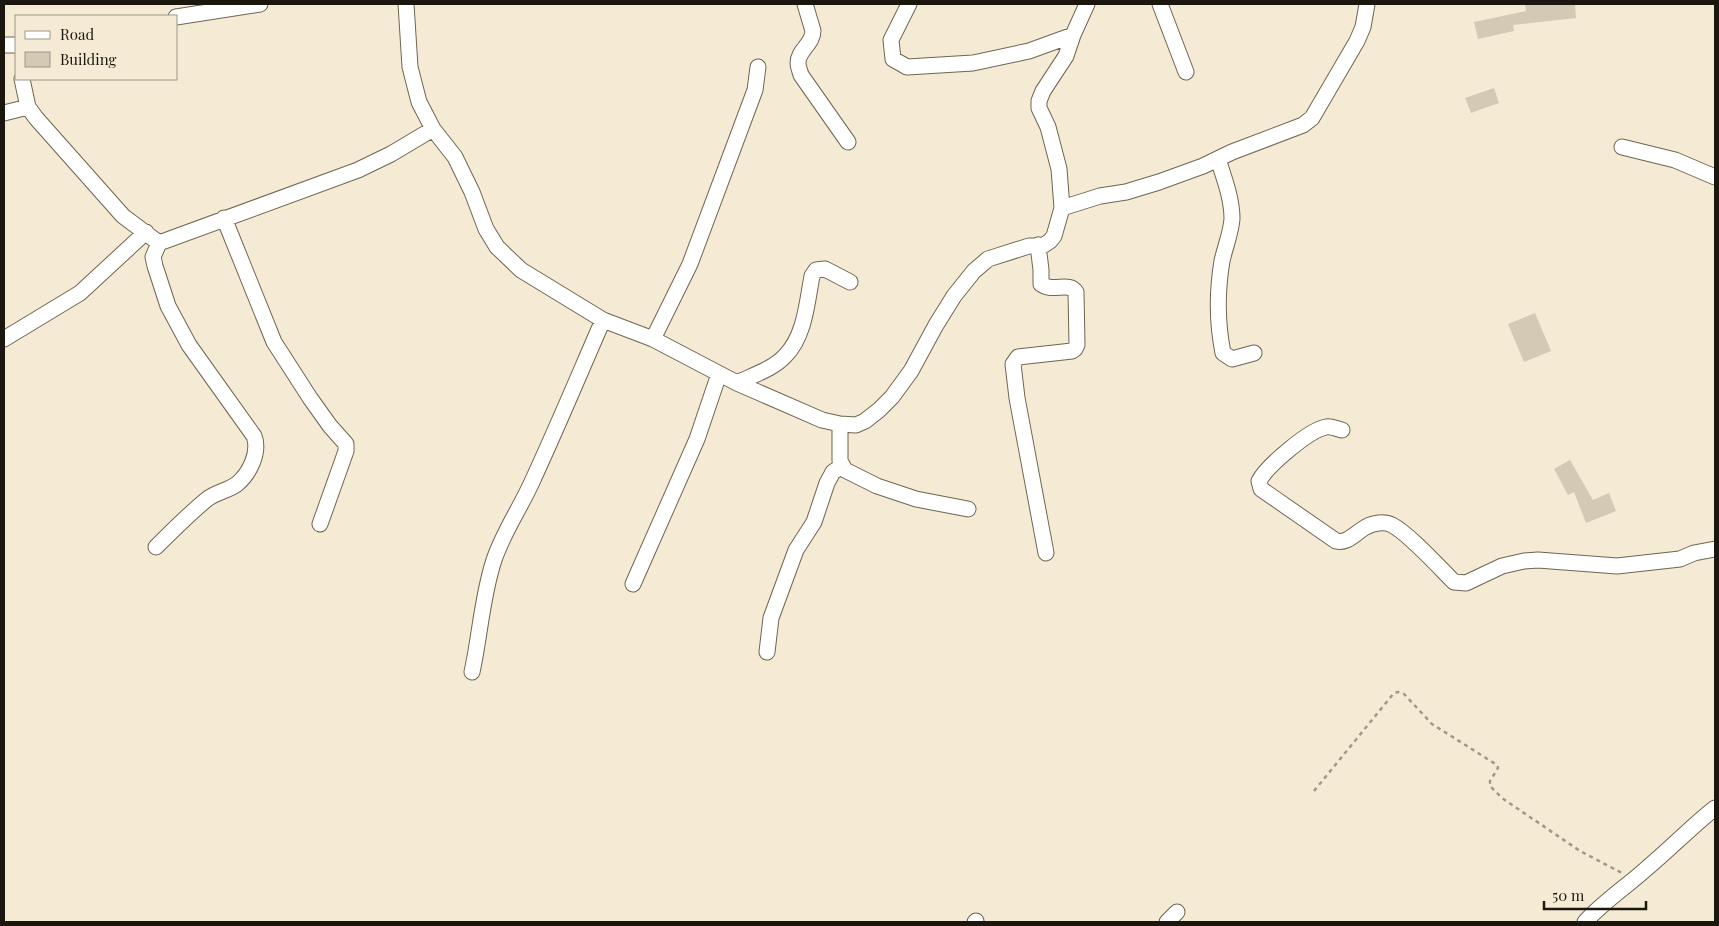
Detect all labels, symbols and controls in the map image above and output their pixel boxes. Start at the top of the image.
legend [15,15,178,80]
text: Road [60,24,94,44]
text: Building [60,49,117,69]
scale bar [1544,878,1646,910]
text: 50 m [1552,885,1585,905]

